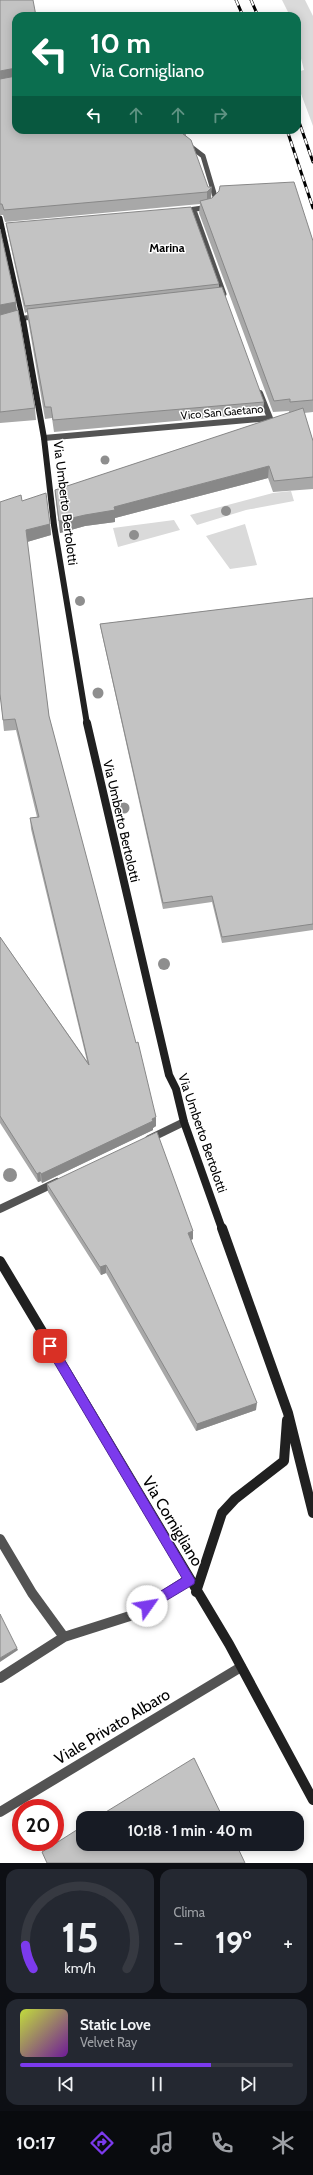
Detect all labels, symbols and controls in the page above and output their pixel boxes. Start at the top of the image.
text: 10 m [90,26,151,60]
icon: left [24,28,76,80]
text: Via Cornigliano [90,60,204,82]
icon: left [83,104,105,126]
icon: ahead [125,104,147,126]
icon: ahead [167,104,189,126]
icon: right [209,104,231,126]
district label: Marina [149,240,185,255]
street label: Vico San Gaetano [180,401,264,423]
street label: Via Umberto Bertolotti [50,440,82,566]
street label: Via Umberto Bertolotti [100,758,144,884]
street label: Via Umberto Bertolotti [175,1071,231,1195]
pin [33,1329,67,1363]
icon: arrive [39,1335,61,1357]
street label: Via Cornigliano [138,1473,207,1570]
position arrow [126,1585,168,1627]
street label: Viale Privato Albaro [51,1684,174,1768]
speed limit sign: 20 [12,1799,64,1851]
text: 10:18 · 1 min · 40 m [128,1822,252,1840]
text: Clima [174,1904,205,1920]
text: 15 [61,1912,99,1962]
text: 19° [215,1924,252,1961]
text: − [174,1929,183,1956]
text: + [283,1929,293,1956]
text: km/h [64,1959,95,1977]
text: Static Love [80,2016,151,2034]
text: Velvet Ray [80,2034,137,2050]
icon: previous [55,2073,77,2095]
icon: pause [146,2073,168,2095]
icon: next [237,2073,259,2095]
icon: directions [88,2129,116,2157]
icon: music [148,2129,176,2157]
icon: phone [208,2129,236,2157]
icon: climate [269,2129,297,2157]
text: 10:17 [16,2132,55,2154]

